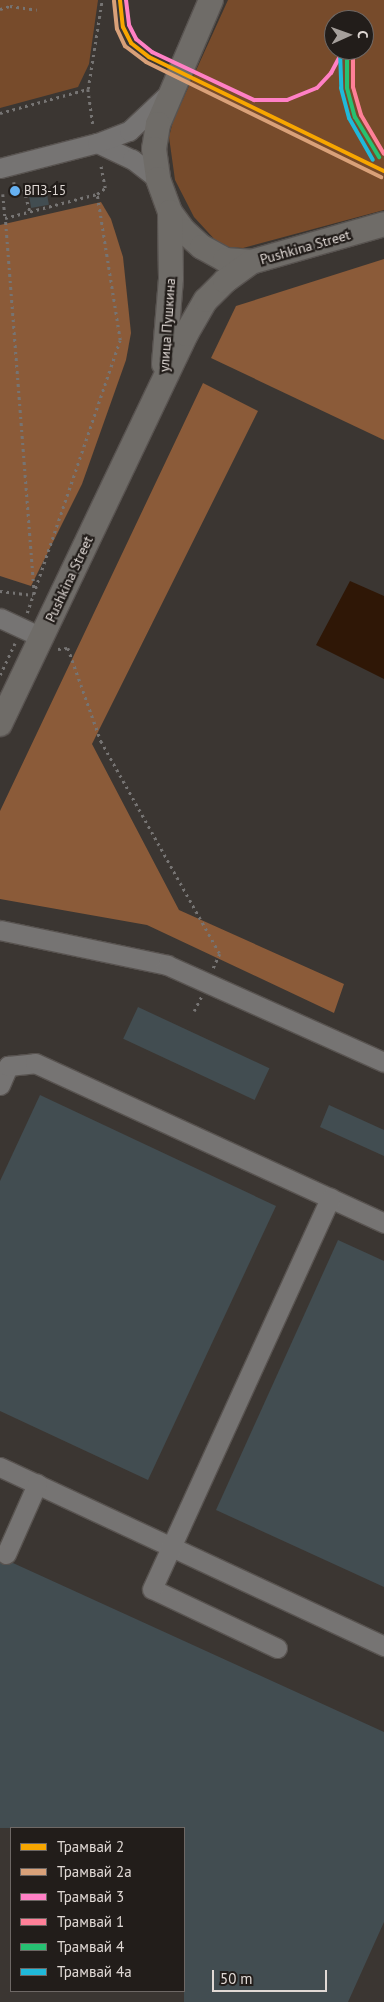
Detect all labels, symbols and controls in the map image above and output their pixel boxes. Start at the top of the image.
north arrow [324,10,374,60]
text: С [354,30,372,39]
place label: ВПЗ-15 [24,183,66,199]
marker: ВПЗ-15 [10,186,20,196]
street label: Pushkina Street [258,226,352,268]
street label: улица Пушкина [155,277,179,373]
street label: Pushkina Street [42,533,96,625]
legend [10,1827,185,1992]
text: Трамвай 2 [57,1837,124,1856]
text: Трамвай 2а [57,1862,132,1881]
text: Трамвай 3 [57,1887,124,1906]
text: Трамвай 1 [57,1912,124,1931]
text: Трамвай 4 [57,1937,124,1956]
scale bar [214,1960,329,1992]
text: Трамвай 4а [57,1962,132,1981]
text: 50 m [220,1969,253,1988]

